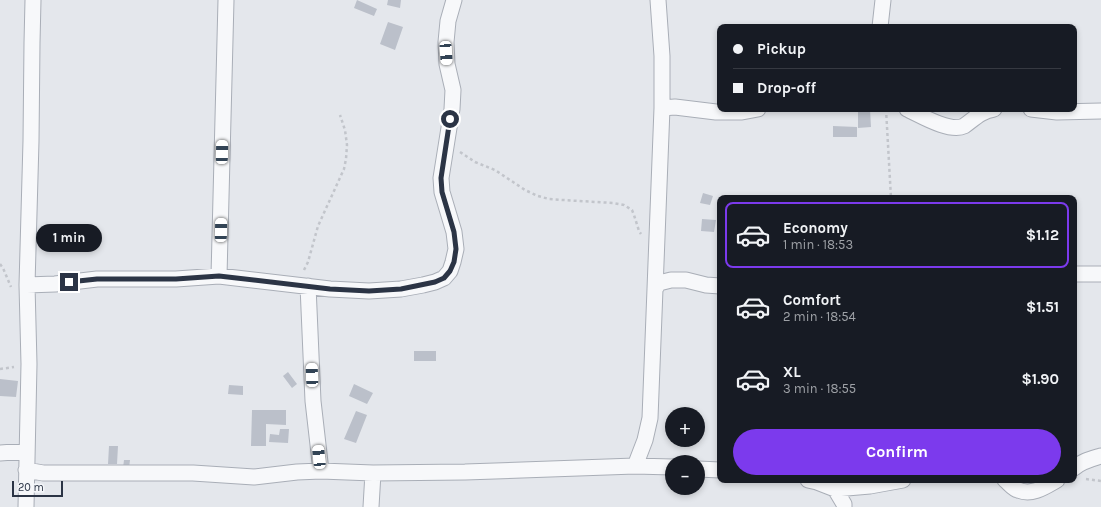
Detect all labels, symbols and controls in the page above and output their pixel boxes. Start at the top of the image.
text: Pickup [757,40,806,58]
car [439,41,453,65]
text: Drop-off [757,79,816,97]
route start [441,110,459,128]
car [216,140,228,164]
icon: car [735,217,771,253]
car [215,218,227,242]
text: Economy [783,219,848,237]
callout: 1 min [36,224,102,252]
text: $1.12 [1026,226,1059,244]
text: 1 min [53,230,85,245]
text: 1 min · 18:53 [783,237,853,252]
route end [60,273,78,291]
icon: car [735,289,771,325]
text: Comfort [783,291,841,309]
text: $1.51 [1026,298,1059,316]
text: 2 min · 18:54 [783,309,856,324]
icon: car [735,361,771,397]
car [306,363,318,387]
text: XL [783,363,801,381]
text: $1.90 [1021,370,1059,388]
text: 3 min · 18:55 [783,381,856,396]
map controls [665,407,705,495]
button: + [665,407,705,447]
button: Confirm [733,429,1061,475]
car [312,444,326,470]
button: − [665,455,705,495]
scale bar [12,479,63,498]
text: 20 m [18,481,44,494]

